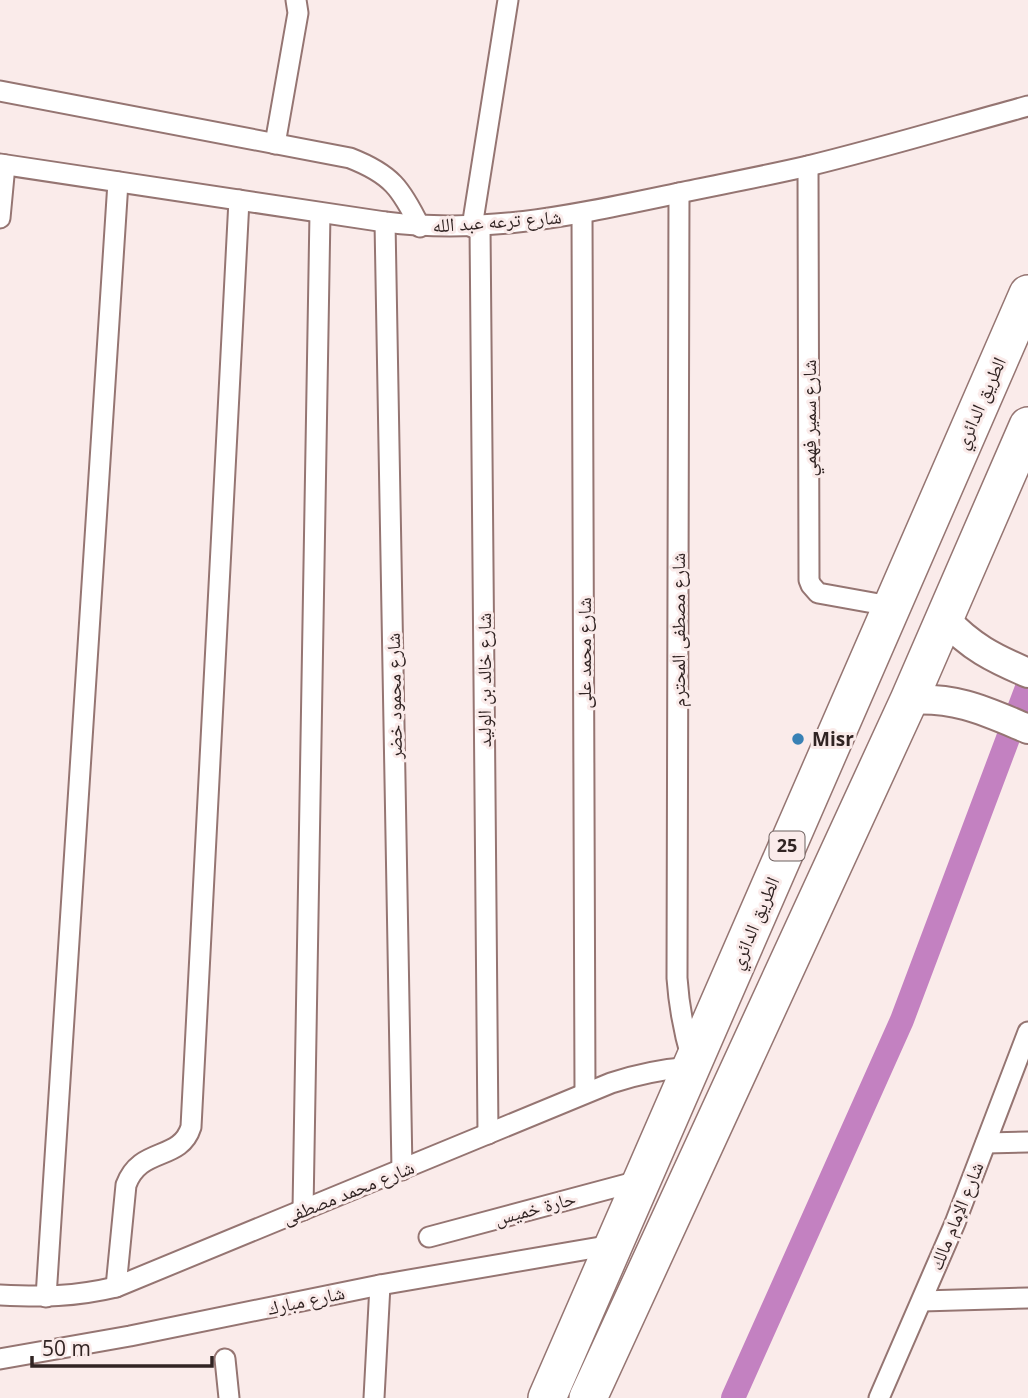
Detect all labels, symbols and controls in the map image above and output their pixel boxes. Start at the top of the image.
street label: شارع ترعه عبد الله [432,204,562,238]
street label: الطريق الدائري [948,353,1015,454]
street label: شارع سمير فهمي [796,360,825,476]
street label: شارع مصطفى المحترم [665,553,692,707]
street label: شارع محمد على [571,597,597,709]
street label: شارع خالد بن الوليد [471,613,497,747]
street label: شارع محمود خضر [380,633,408,760]
place label: Misr [812,726,854,752]
marker: Misr [790,731,806,747]
road number: 25 [770,832,804,860]
street label: الطريق الدائري [723,873,788,975]
street label: شارع محمد مصطفى [278,1154,418,1230]
street label: شارع الإمام مالك [922,1158,990,1274]
street label: حارة خميس [492,1185,578,1231]
street label: شارع مبارك [265,1279,347,1321]
scale bar [32,1324,212,1368]
text: 50 m [42,1334,91,1362]

